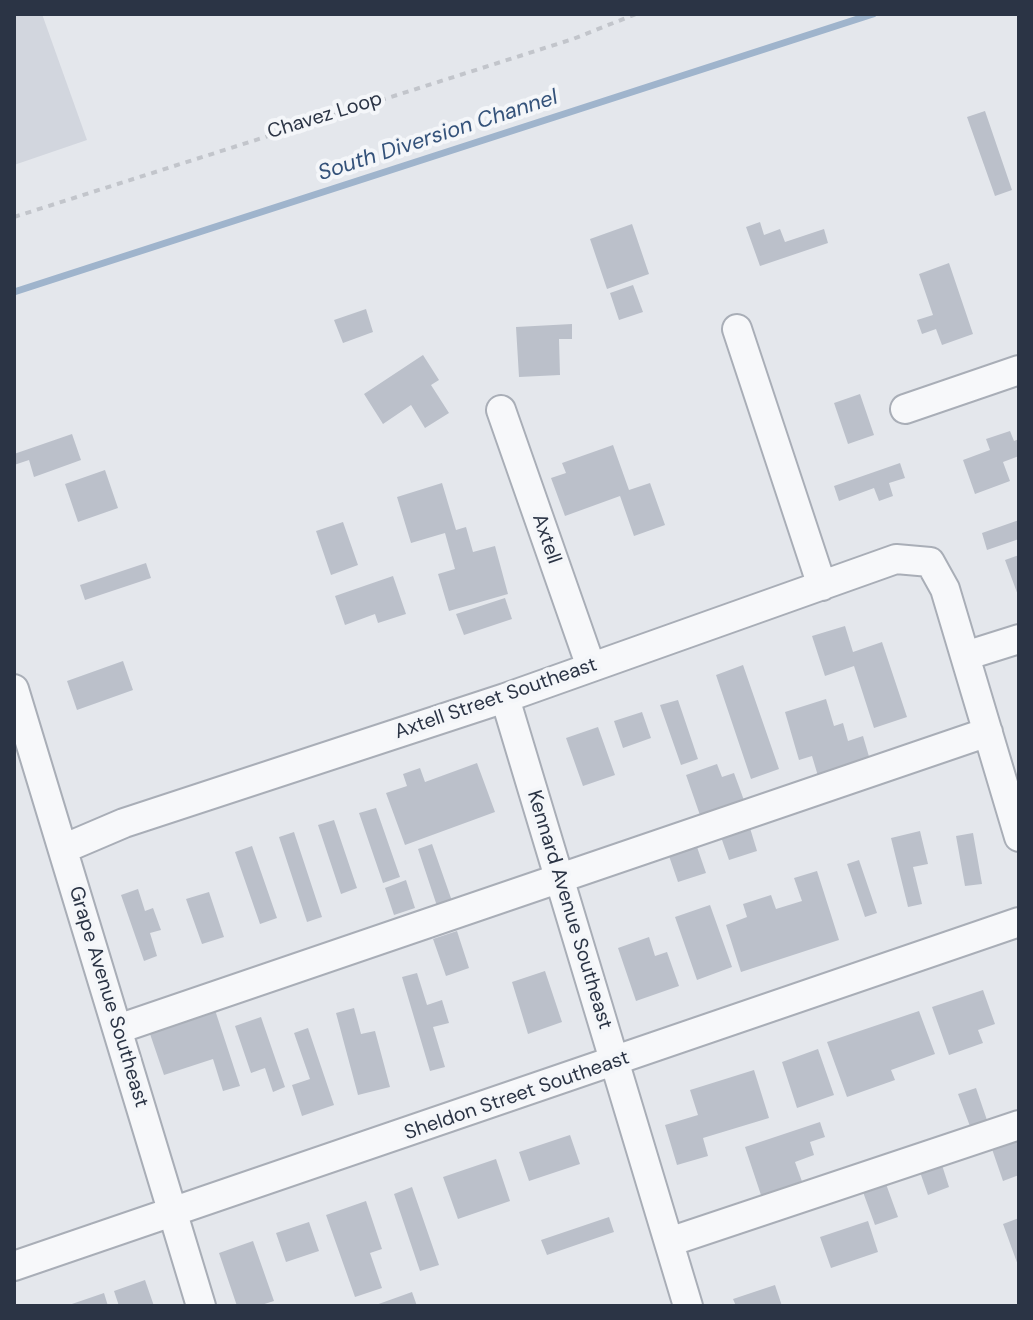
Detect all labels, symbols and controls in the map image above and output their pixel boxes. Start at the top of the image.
water label: South Diversion Channel [315,85,561,187]
street label: Chavez Loop [265,87,385,145]
street label: Axtell [526,511,566,567]
street label: Axtell Street Southeast [392,653,600,745]
street label: Kennard Avenue Southeast [521,788,617,1032]
street label: Grape Avenue Southeast [63,884,153,1110]
street label: Sheldon Street Southeast [401,1046,633,1146]

